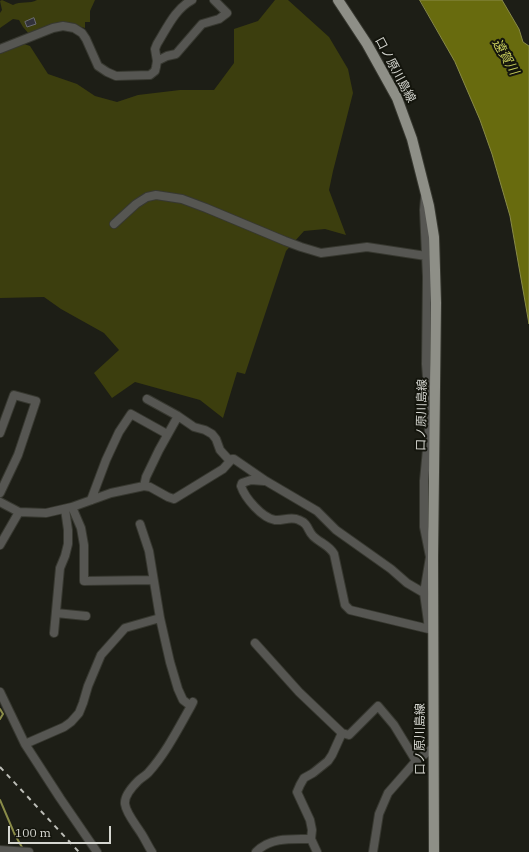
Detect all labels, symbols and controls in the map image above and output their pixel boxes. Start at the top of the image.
street label: 口ノ原川島線 [372,35,418,105]
water label: 遠賀川 [488,36,522,78]
street label: 口ノ原川島線 [414,379,430,451]
street label: 口ノ原川島線 [414,703,428,775]
scale bar [10,818,113,844]
text: 100 m [15,825,51,840]

